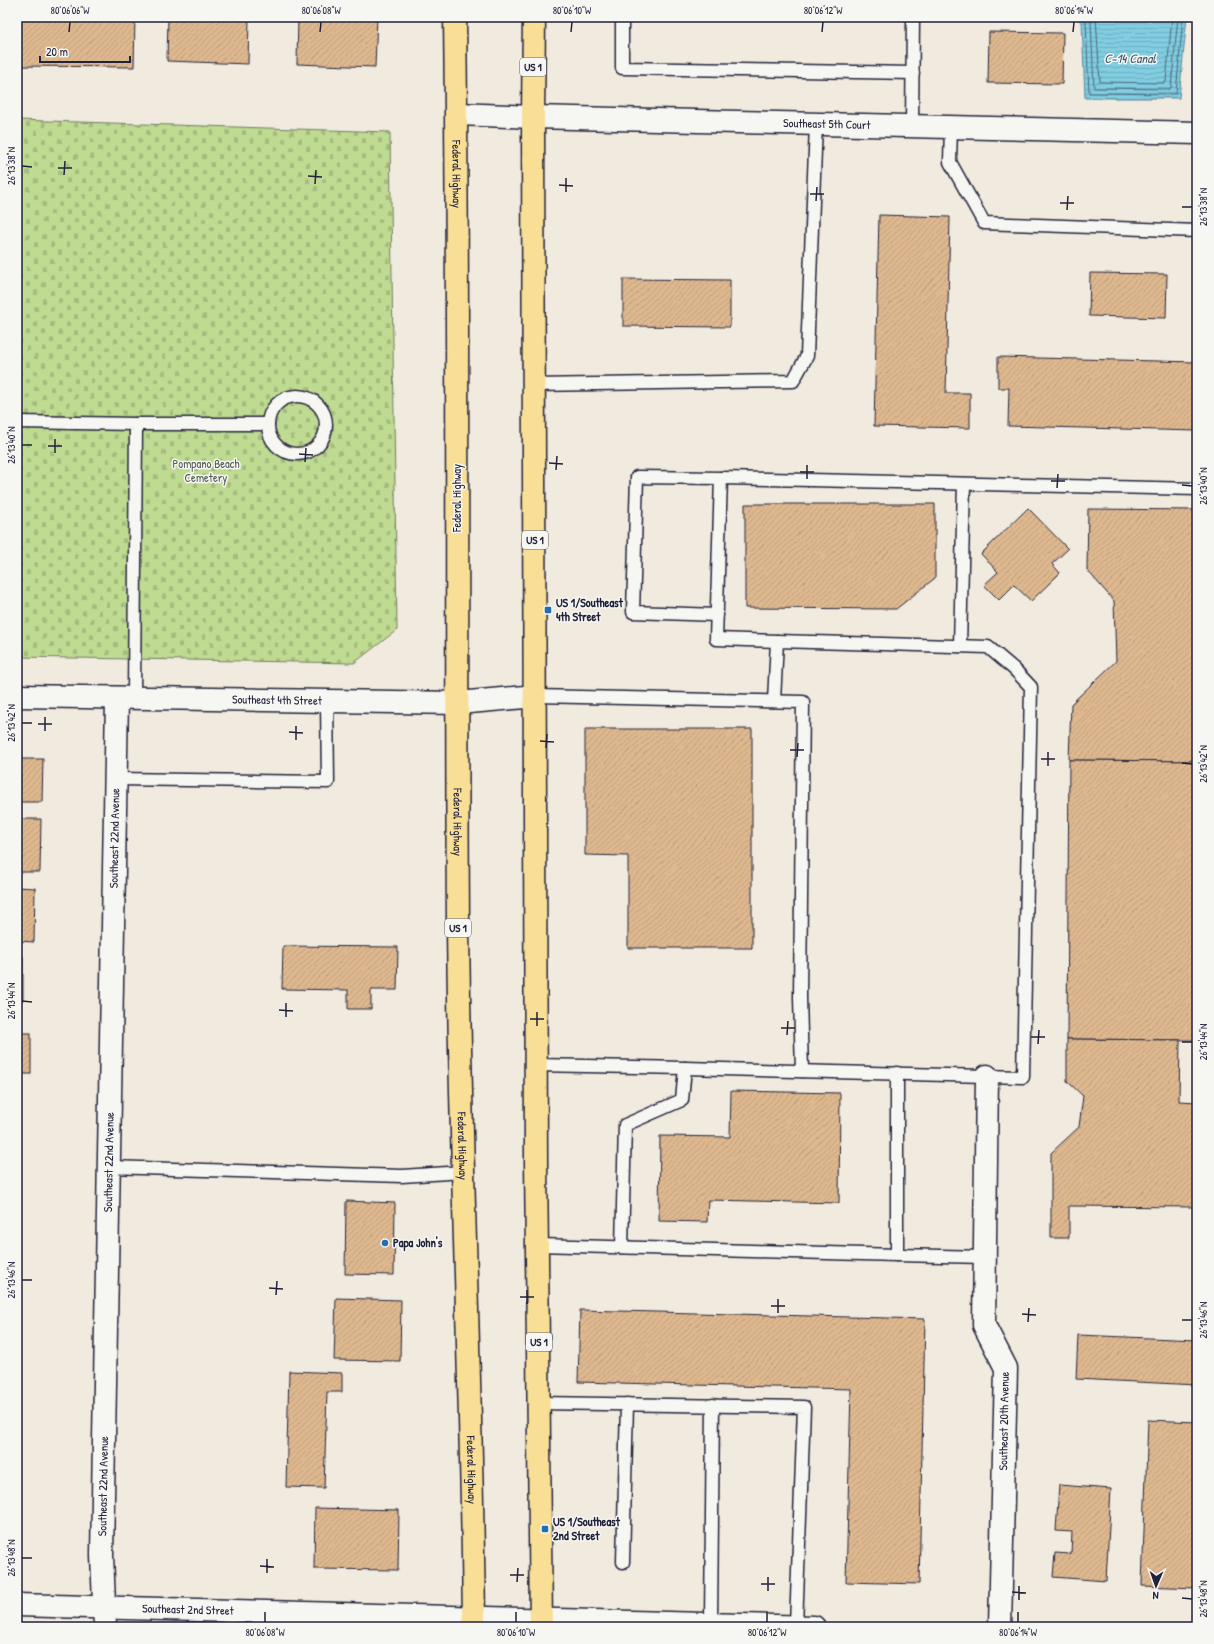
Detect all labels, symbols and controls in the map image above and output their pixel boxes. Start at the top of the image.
text: 80°06'06"W [51,4,90,17]
text: 80°06'08"W [301,4,341,17]
text: 80°06'10"W [553,4,592,17]
text: 80°06'12"W [804,4,843,17]
text: 80°06'14"W [1055,4,1094,17]
scale bar [40,38,130,64]
text: 20 m [46,43,68,60]
water label: C-14 Canal [1104,49,1156,67]
road number: US 1 [520,58,546,76]
street label: Southeast 5th Court [783,114,872,133]
street label: Federal Highway [448,139,466,208]
text: 26°13'38"N [5,147,18,185]
text: 26°13'38"N [1197,188,1210,226]
text: 26°13'40"N [5,426,18,464]
park label: Pompano Beach Cemetery [173,455,239,486]
street label: Federal Highway [448,464,465,533]
text: 26°13'40"N [1197,467,1210,505]
road number: US 1 [522,531,548,549]
place label: US 1/Southeast 4th Street [556,594,624,625]
marker: US 1/Southeast 4th Street [543,605,553,615]
street label: Southeast 4th Street [232,690,323,709]
text: 26°13'42"N [5,704,18,742]
text: 26°13'42"N [1197,745,1210,783]
street label: Federal Highway [449,787,467,856]
street label: Southeast 22nd Avenue [105,788,123,888]
road number: US 1 [445,919,471,937]
text: 26°13'44"N [5,983,18,1019]
text: 26°13'44"N [1197,1024,1210,1060]
street label: Federal Highway [453,1111,472,1180]
street label: Southeast 22nd Avenue [99,1112,118,1212]
place label: Papa John's [393,1234,443,1252]
marker: Papa John's [380,1238,390,1248]
text: 26°13'46"N [5,1262,18,1298]
text: 26°13'46"N [1197,1302,1210,1338]
road number: US 1 [526,1333,552,1351]
street label: Southeast 20th Avenue [994,1371,1013,1470]
street label: Federal Highway [463,1435,481,1504]
street label: Southeast 22nd Avenue [93,1436,112,1536]
place label: US 1/Southeast 2nd Street [553,1513,621,1544]
marker: US 1/Southeast 2nd Street [540,1524,550,1534]
text: 26°13'48"N [5,1539,18,1577]
north arrow [1136,1566,1176,1606]
text: 26°13'48"N [1197,1580,1210,1618]
text: N [1152,1589,1159,1603]
street label: Southeast 2nd Street [142,1599,235,1619]
text: 80°06'08"W [245,1626,285,1639]
text: 80°06'10"W [497,1626,536,1639]
text: 80°06'12"W [748,1626,787,1639]
text: 80°06'14"W [999,1626,1038,1639]

